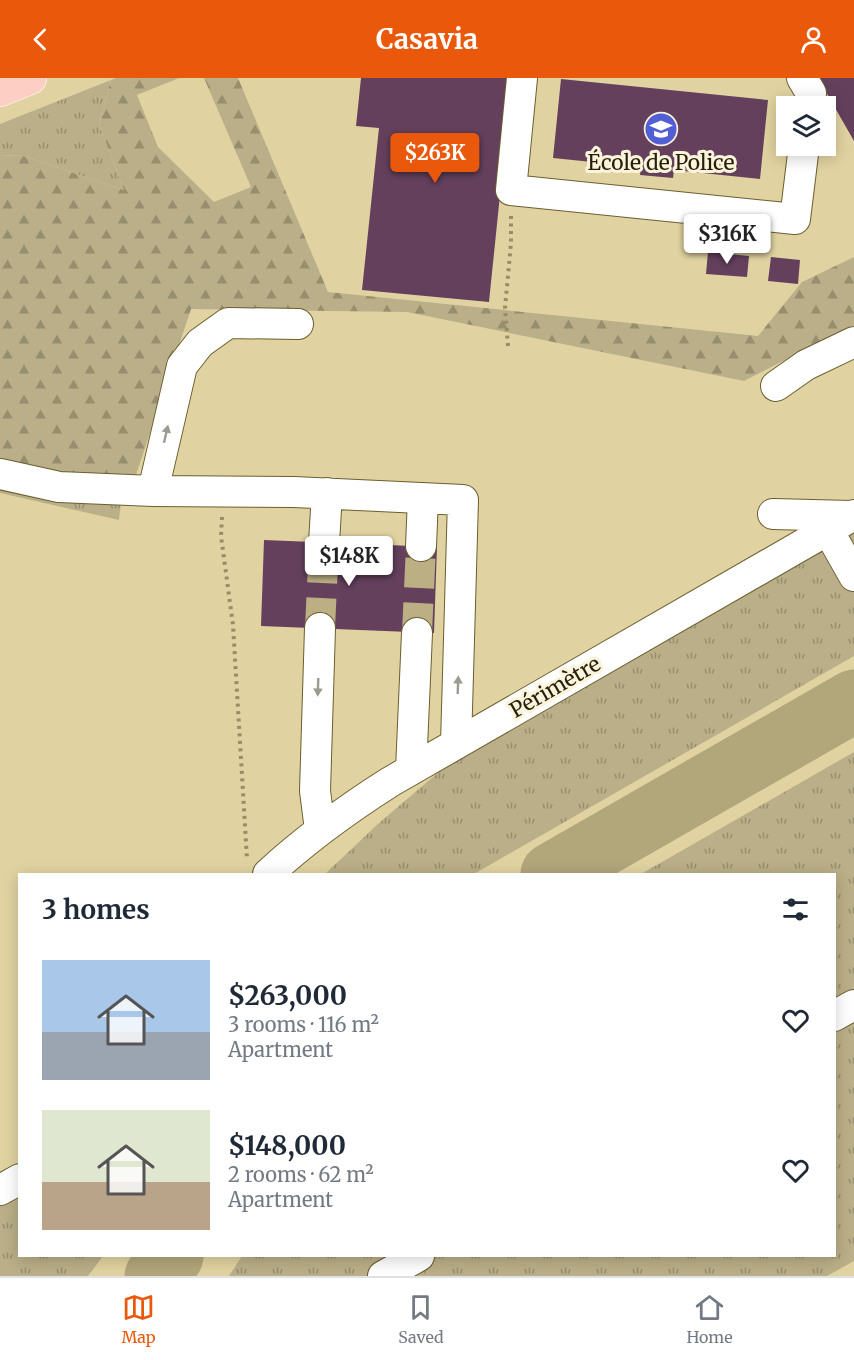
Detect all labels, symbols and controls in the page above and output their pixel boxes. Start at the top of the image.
text: Casavia [376,22,478,56]
icon: back [24,23,57,56]
icon: person [797,23,830,56]
map controls [776,96,836,156]
button: layers [776,96,836,156]
school or university icon: École de Police [643,111,679,147]
pin: $263K [393,133,477,184]
text: $263K [404,140,466,165]
place label: École de Police [587,148,735,176]
pin: $316K [685,214,769,265]
text: $316K [698,221,756,246]
one-way arrow [162,424,172,443]
pin: $148K [307,536,391,587]
text: $148K [319,543,379,568]
street label: Périmètre [505,650,605,724]
one-way arrow [453,676,462,695]
one-way arrow [313,677,323,696]
text: 3 homes [42,893,150,926]
icon: filters [779,893,812,926]
text: $263,000 [228,979,347,1012]
icon: home [90,984,162,1056]
icon: heart [779,1004,812,1037]
text: 3 rooms · 116 m² [228,1012,379,1037]
text: Apartment [228,1037,333,1062]
text: $148,000 [228,1129,346,1162]
icon: home [90,1134,162,1206]
icon: heart [779,1154,812,1187]
text: 2 rooms · 62 m² [228,1162,374,1187]
text: Apartment [228,1187,333,1212]
tab: Map [121,1291,156,1347]
tab: Saved [398,1291,444,1347]
tab: Home [686,1291,733,1347]

